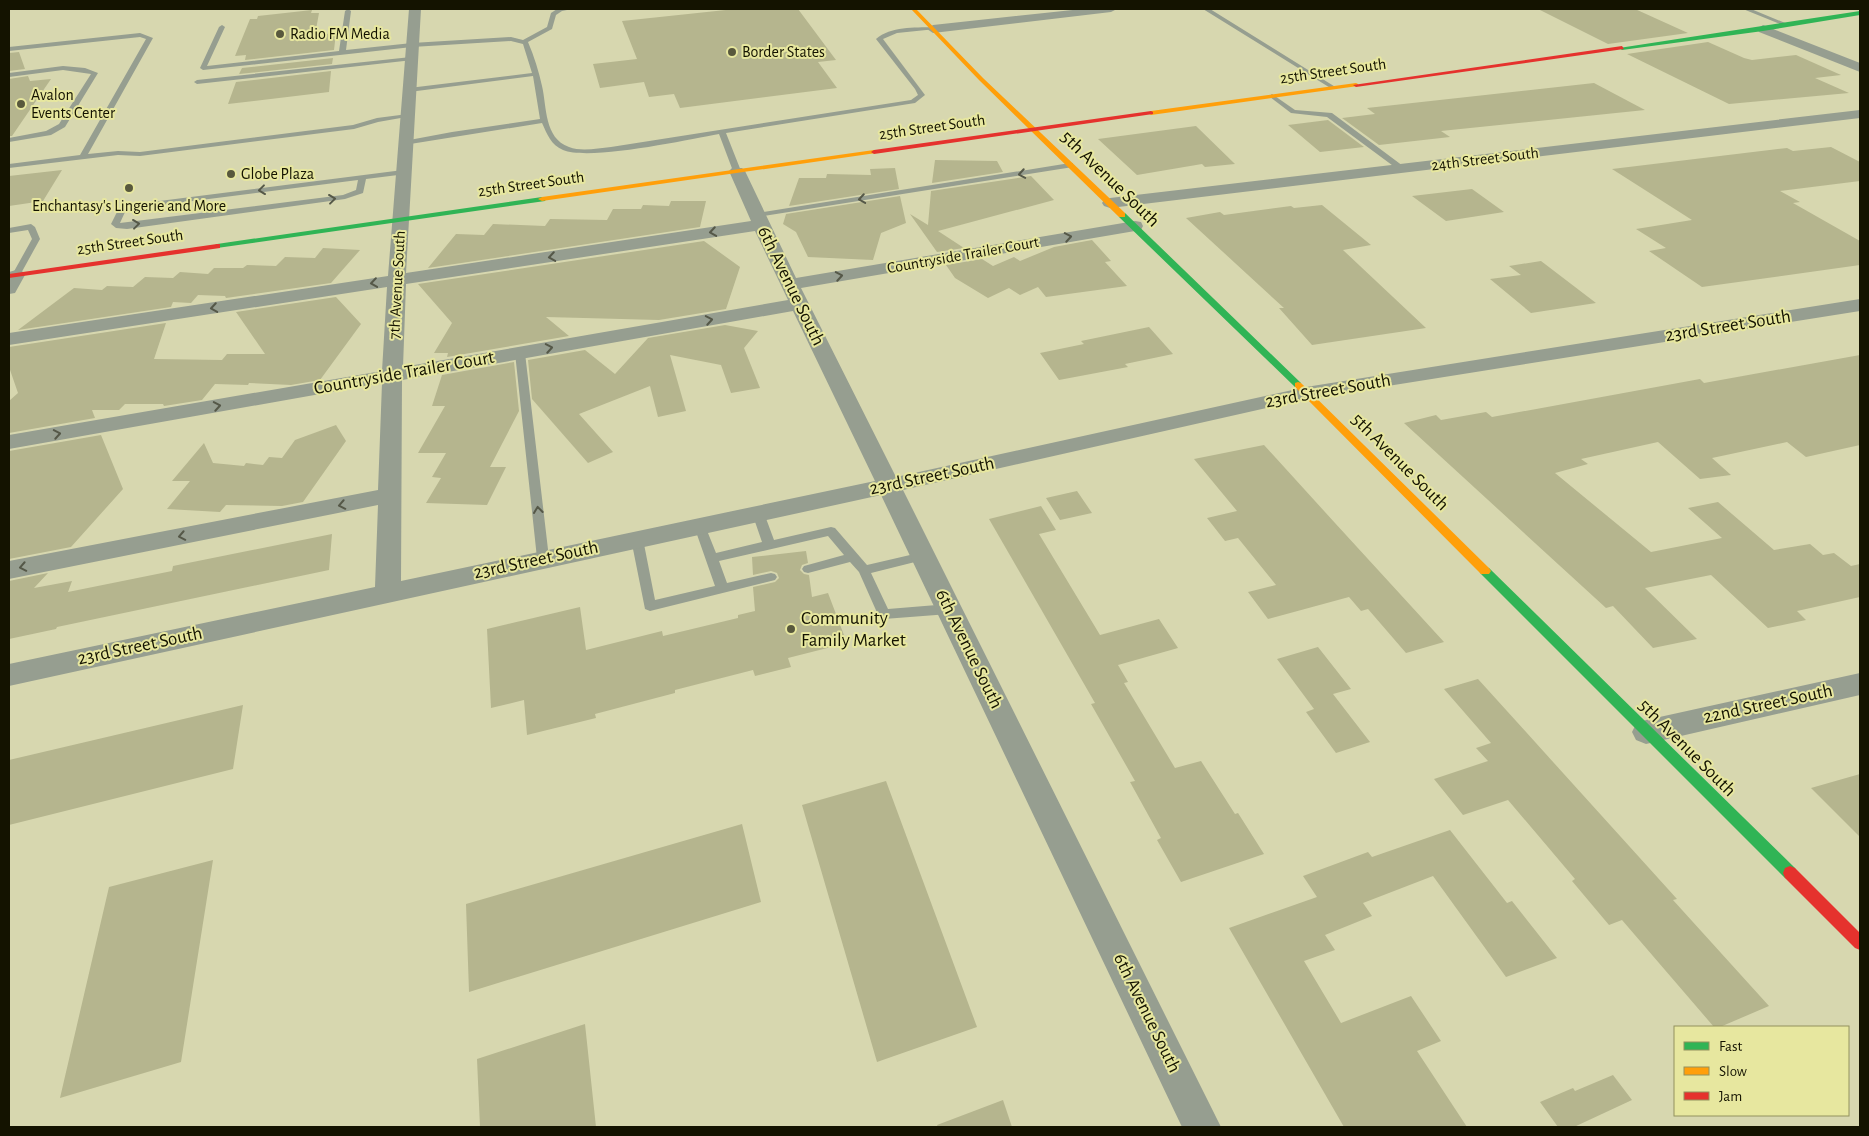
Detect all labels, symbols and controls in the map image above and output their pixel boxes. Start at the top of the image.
place label: Radio FM Media [290,26,390,42]
marker: Radio FM Media [274,28,286,40]
place label: Border States [742,44,825,60]
marker: Border States [726,46,738,58]
street label: 25th Street South [1279,56,1387,86]
place label: Avalon Events Center [31,87,116,121]
marker: Avalon Events Center [15,98,27,110]
street label: 25th Street South [878,112,986,142]
street label: 5th Avenue South [1057,127,1163,231]
street label: 24th Street South [1430,144,1540,174]
place label: Globe Plaza [241,166,314,182]
marker: Globe Plaza [225,168,237,180]
one-way arrow [1018,168,1027,178]
street label: 25th Street South [477,169,585,199]
marker: Enchantasy's Lingerie and More [123,182,135,194]
one-way arrow [258,184,266,195]
one-way arrow [857,193,866,203]
one-way arrow [328,194,336,205]
place label: Enchantasy's Lingerie and More [32,198,226,215]
one-way arrow [132,220,140,230]
street label: 6th Avenue South [754,223,828,349]
street label: 25th Street South [76,227,184,257]
one-way arrow [709,227,717,237]
street label: 7th Avenue South [386,230,408,340]
one-way arrow [1064,233,1072,243]
street label: Countryside Trailer Court [886,234,1040,277]
one-way arrow [548,251,557,261]
one-way arrow [835,271,843,282]
one-way arrow [370,278,379,288]
one-way arrow [209,302,218,312]
street label: 23rd Street South [1664,307,1792,345]
one-way arrow [705,315,714,325]
one-way arrow [545,343,554,353]
street label: Countryside Trailer Court [312,348,496,398]
street label: 23rd Street South [1264,371,1392,411]
one-way arrow [213,401,221,411]
street label: 5th Avenue South [1348,410,1452,514]
one-way arrow [52,429,61,439]
street label: 23rd Street South [868,454,996,498]
one-way arrow [337,499,346,509]
one-way arrow [533,506,544,514]
one-way arrow [178,530,187,540]
street label: 23rd Street South [472,538,600,582]
one-way arrow [19,561,27,572]
street label: 6th Avenue South [932,586,1006,712]
place label: Community Family Market [801,609,906,650]
marker: Community Family Market [785,623,797,635]
street label: 23rd Street South [76,624,204,668]
street label: 22nd Street South [1702,681,1834,727]
street label: 5th Avenue South [1635,696,1739,800]
street label: 6th Avenue South [1110,950,1184,1076]
legend [1674,1026,1849,1116]
text: Fast [1719,1039,1743,1054]
text: Slow [1719,1064,1747,1079]
text: Jam [1719,1089,1742,1104]

